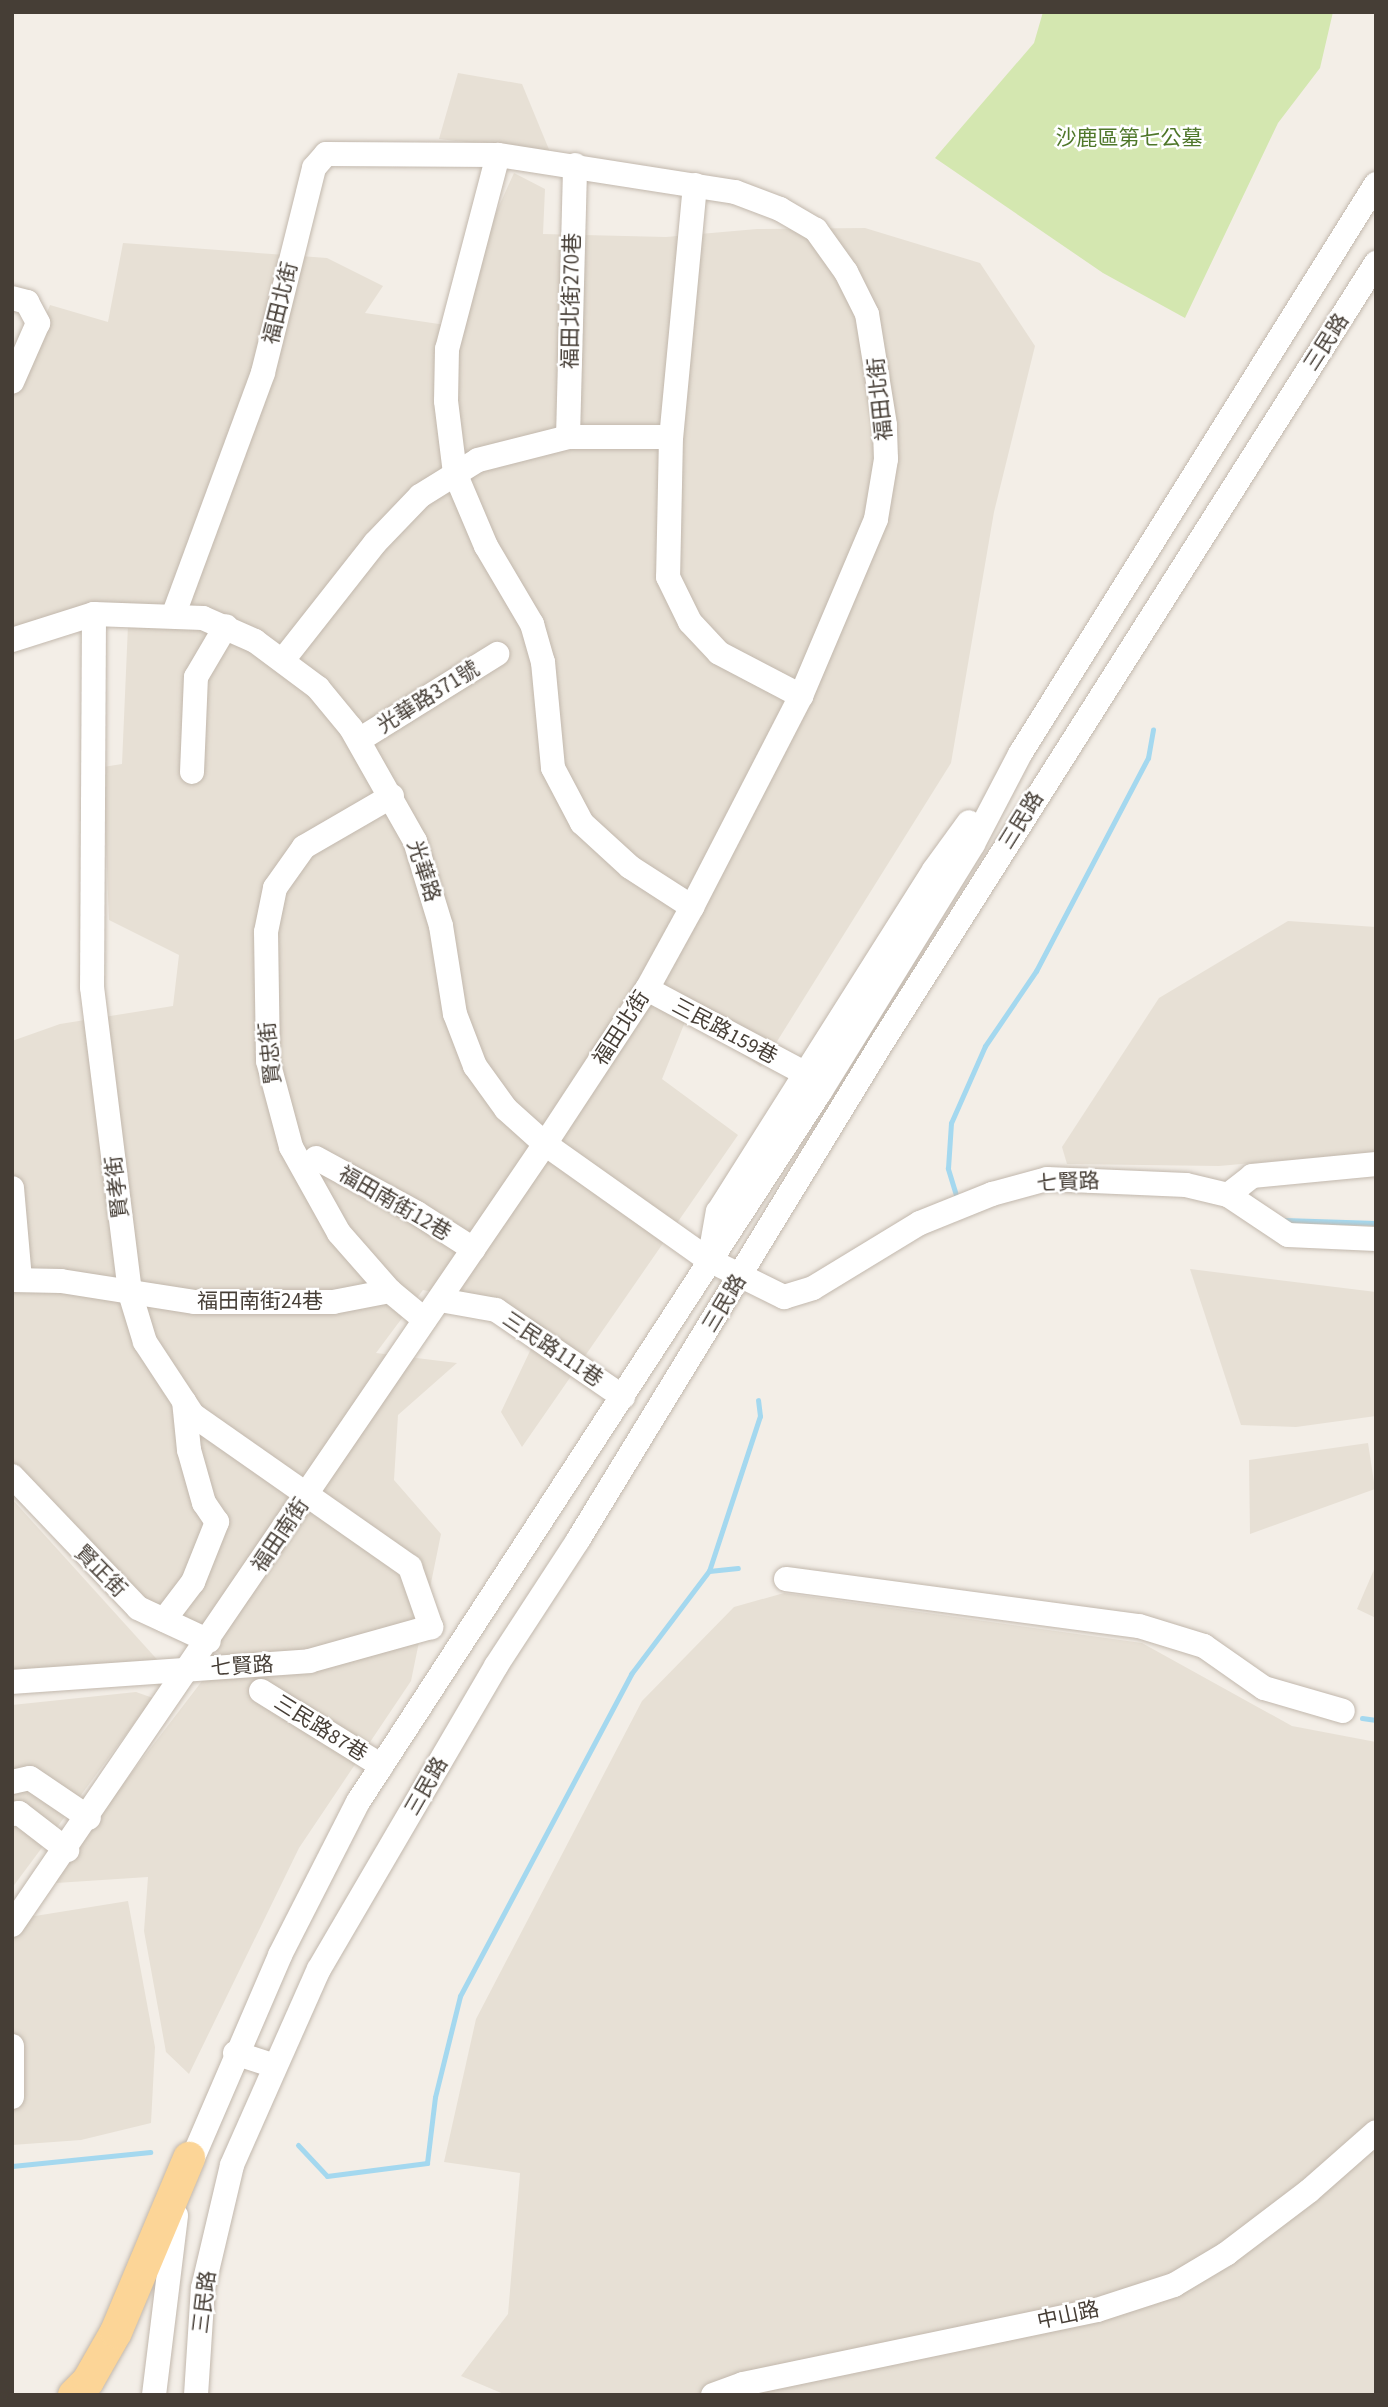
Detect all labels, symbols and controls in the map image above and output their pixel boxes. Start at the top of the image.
park label: 沙鹿區第七公墓 [1056,125,1202,151]
street label: 福田北街270巷 [557,233,585,369]
street label: 福田北街 [258,259,302,347]
street label: 三民路 [1298,309,1354,375]
street label: 福田北街 [863,356,897,442]
street label: 光華路371號 [372,656,484,738]
street label: 三民路 [994,787,1048,853]
street label: 光華路 [402,837,446,905]
street label: 福田北街 [588,986,654,1070]
street label: 三民路159巷 [668,993,782,1069]
street label: 賢忠街 [254,1020,286,1086]
street label: 賢孝街 [101,1154,133,1220]
street label: 福田南街12巷 [334,1161,456,1245]
street label: 七賢路 [1036,1168,1100,1196]
street label: 三民路 [697,1270,751,1336]
street label: 福田南街24巷 [197,1288,323,1314]
street label: 三民路111巷 [498,1306,608,1392]
street label: 福田南街 [246,1493,314,1577]
street label: 賢正街 [70,1540,132,1602]
street label: 七賢路 [210,1651,274,1681]
street label: 三民路87巷 [270,1690,372,1766]
street label: 三民路 [399,1752,453,1820]
street label: 三民路 [188,2269,220,2335]
street label: 中山路 [1035,2296,1101,2334]

